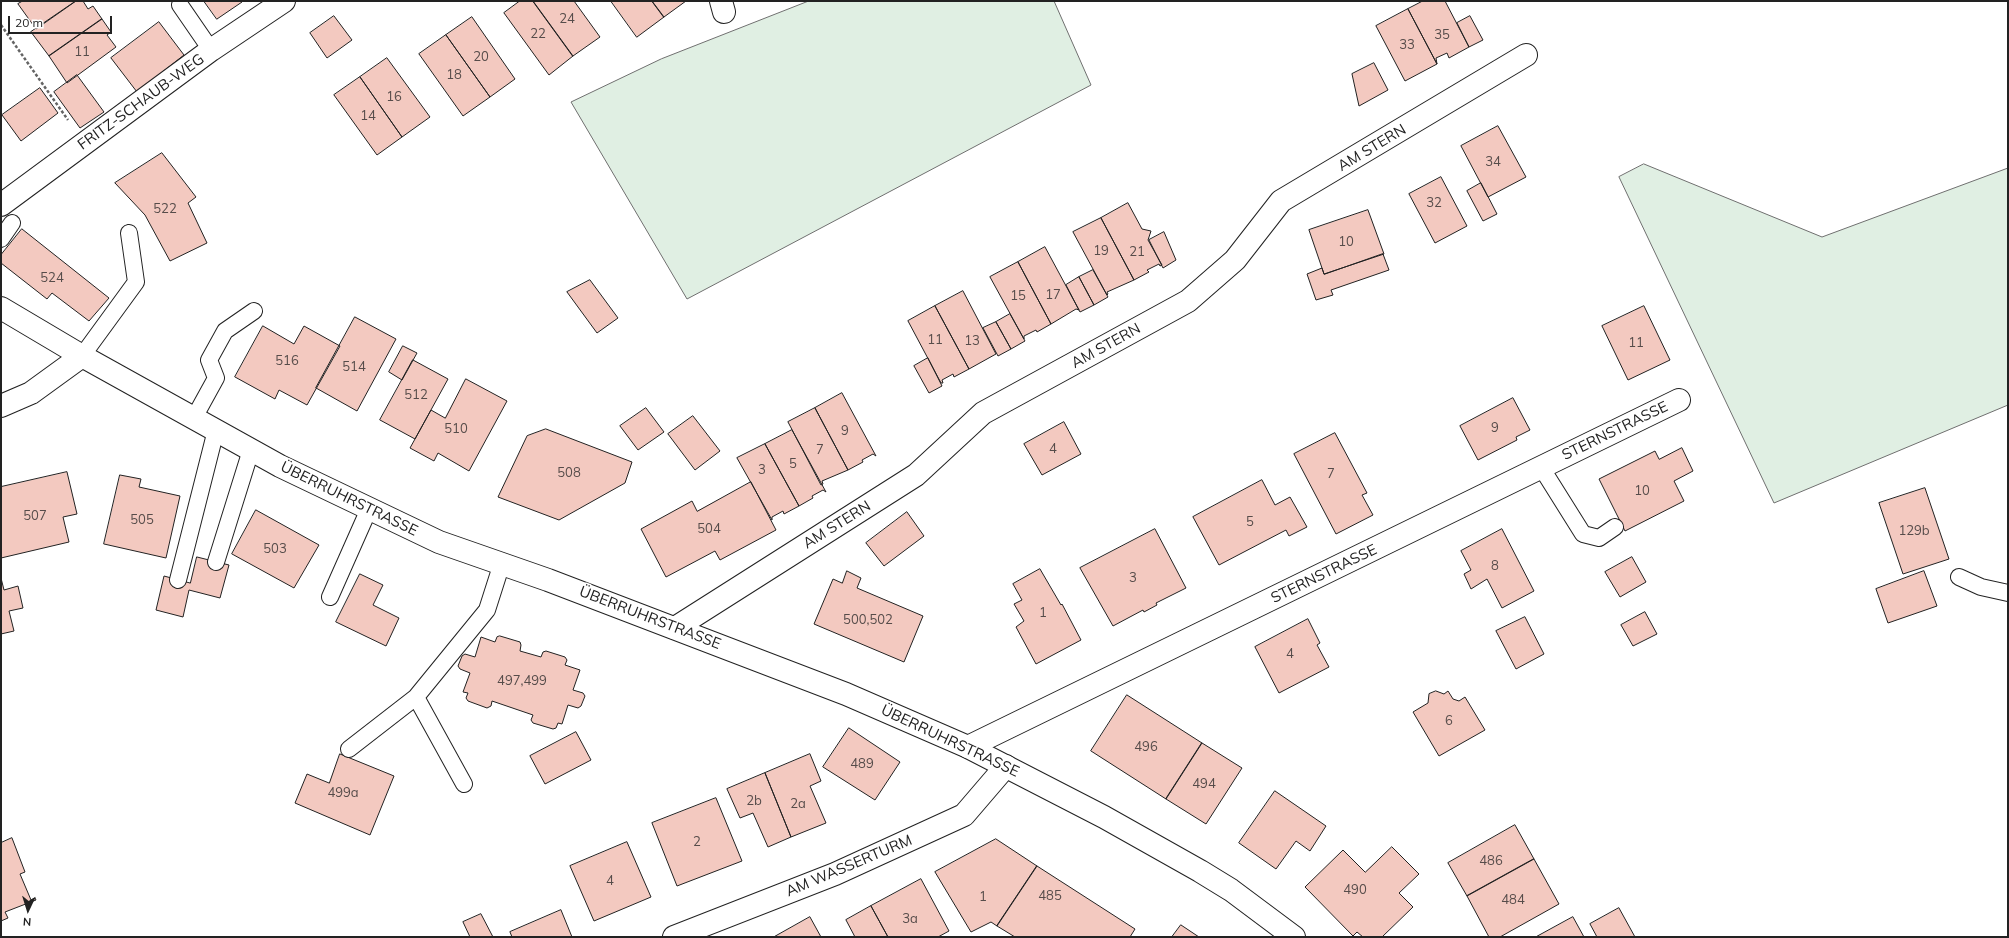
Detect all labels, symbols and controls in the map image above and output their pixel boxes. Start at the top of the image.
scale bar [10,8,114,34]
house number: 24 [559,11,575,27]
text: 20 m [15,15,43,30]
house number: 22 [530,26,546,42]
house number: 35 [1434,27,1450,43]
house number: 33 [1399,37,1415,53]
house number: 11 [74,44,90,60]
house number: 20 [473,49,489,65]
street label: FRITZ-SCHAUB-WEG [74,50,208,154]
house number: 18 [446,67,462,83]
house number: 16 [386,89,402,105]
house number: 14 [360,108,376,124]
street label: AM STERN [1335,121,1409,175]
house number: 34 [1485,154,1501,170]
house number: 32 [1426,195,1442,211]
house number: 522 [153,201,177,217]
house number: 10 [1338,234,1354,250]
house number: 19 [1093,243,1109,259]
house number: 21 [1129,244,1145,260]
house number: 524 [40,270,64,286]
house number: 17 [1045,287,1061,303]
house number: 15 [1010,288,1026,304]
street label: AM STERN [1068,320,1144,372]
house number: 11 [927,332,943,348]
house number: 13 [964,333,980,349]
house number: 11 [1628,335,1644,351]
house number: 516 [275,353,299,369]
house number: 514 [342,359,366,375]
house number: 512 [404,387,428,403]
street label: STERNSTRASSE [1559,398,1671,464]
house number: 9 [1491,420,1499,436]
house number: 510 [444,421,468,437]
house number: 9 [841,423,849,439]
house number: 4 [1049,441,1057,457]
house number: 7 [816,442,824,458]
house number: 5 [789,456,797,472]
street label: ÜBERRUHRSTRASSE [277,458,421,540]
house number: 3 [758,462,766,478]
house number: 508 [557,465,581,481]
house number: 7 [1327,466,1335,482]
house number: 10 [1634,483,1650,499]
street label: AM STERN [800,497,874,553]
house number: 507 [23,508,47,524]
house number: 505 [130,512,154,528]
house number: 5 [1246,514,1254,530]
house number: 504 [697,521,721,537]
house number: 129b [1898,523,1930,539]
house number: 503 [263,541,287,557]
street label: STERNSTRASSE [1268,541,1380,607]
house number: 8 [1491,558,1499,574]
house number: 3 [1129,570,1137,586]
street label: ÜBERRUHRSTRASSE [577,583,723,653]
house number: 1 [1039,605,1047,621]
house number: 500,502 [843,612,893,628]
house number: 4 [1286,646,1294,662]
house number: 497,499 [497,673,547,689]
street label: ÜBERRUHRSTRASSE [878,701,1022,781]
house number: 6 [1445,713,1453,729]
house number: 496 [1134,739,1158,755]
house number: 489 [850,756,874,772]
house number: 494 [1192,776,1216,792]
house number: 499a [327,785,359,801]
house number: 2b [746,793,762,809]
house number: 2a [790,796,806,812]
street label: AM WASSERTURM [783,831,915,901]
house number: 2 [693,834,701,850]
house number: 486 [1479,853,1503,869]
house number: 4 [606,873,614,889]
house number: 490 [1343,882,1367,898]
house number: 485 [1038,888,1062,904]
house number: 1 [979,889,987,905]
north arrow [8,890,48,930]
house number: 484 [1501,892,1525,908]
house number: 3a [902,911,918,927]
text: N [23,915,32,929]

